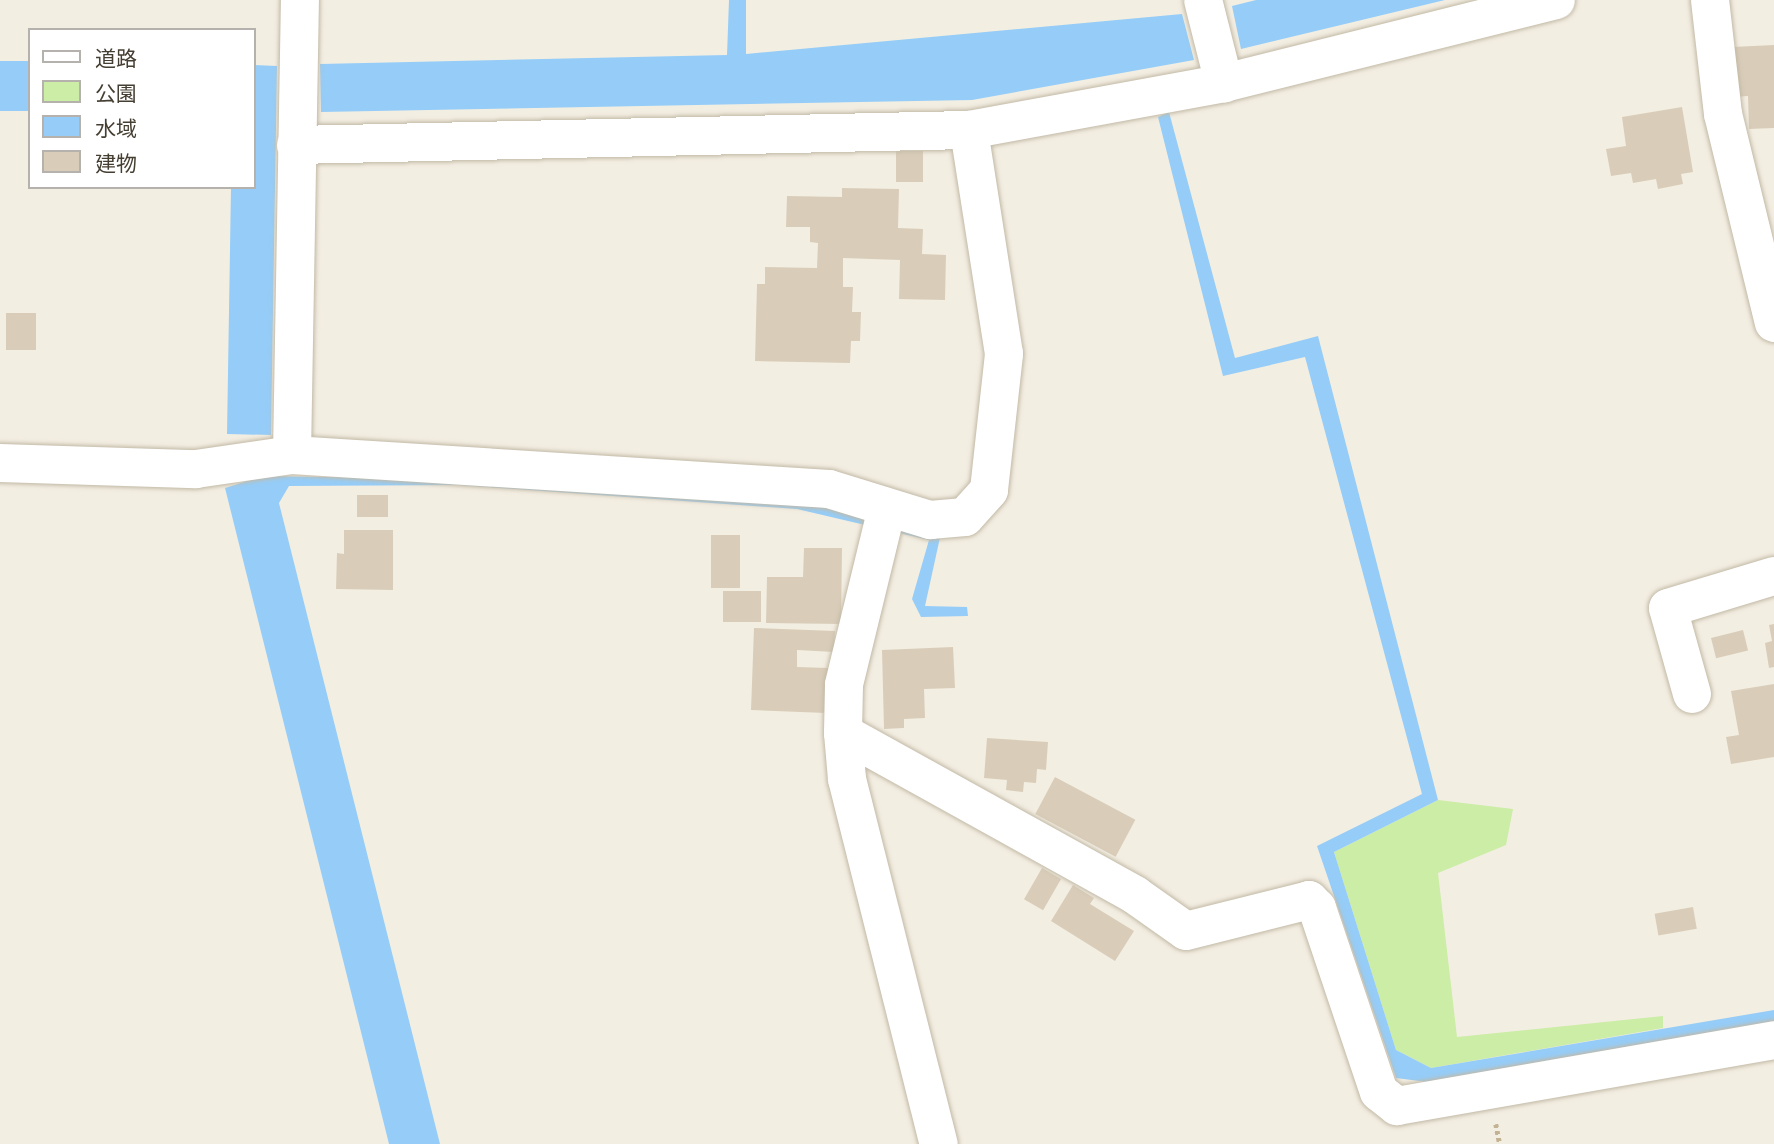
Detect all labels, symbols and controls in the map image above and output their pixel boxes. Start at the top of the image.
legend [28,28,256,189]
text: 道路 [95,45,137,72]
text: 公園 [95,80,137,107]
text: 水域 [95,115,137,142]
text: 建物 [95,150,137,177]

